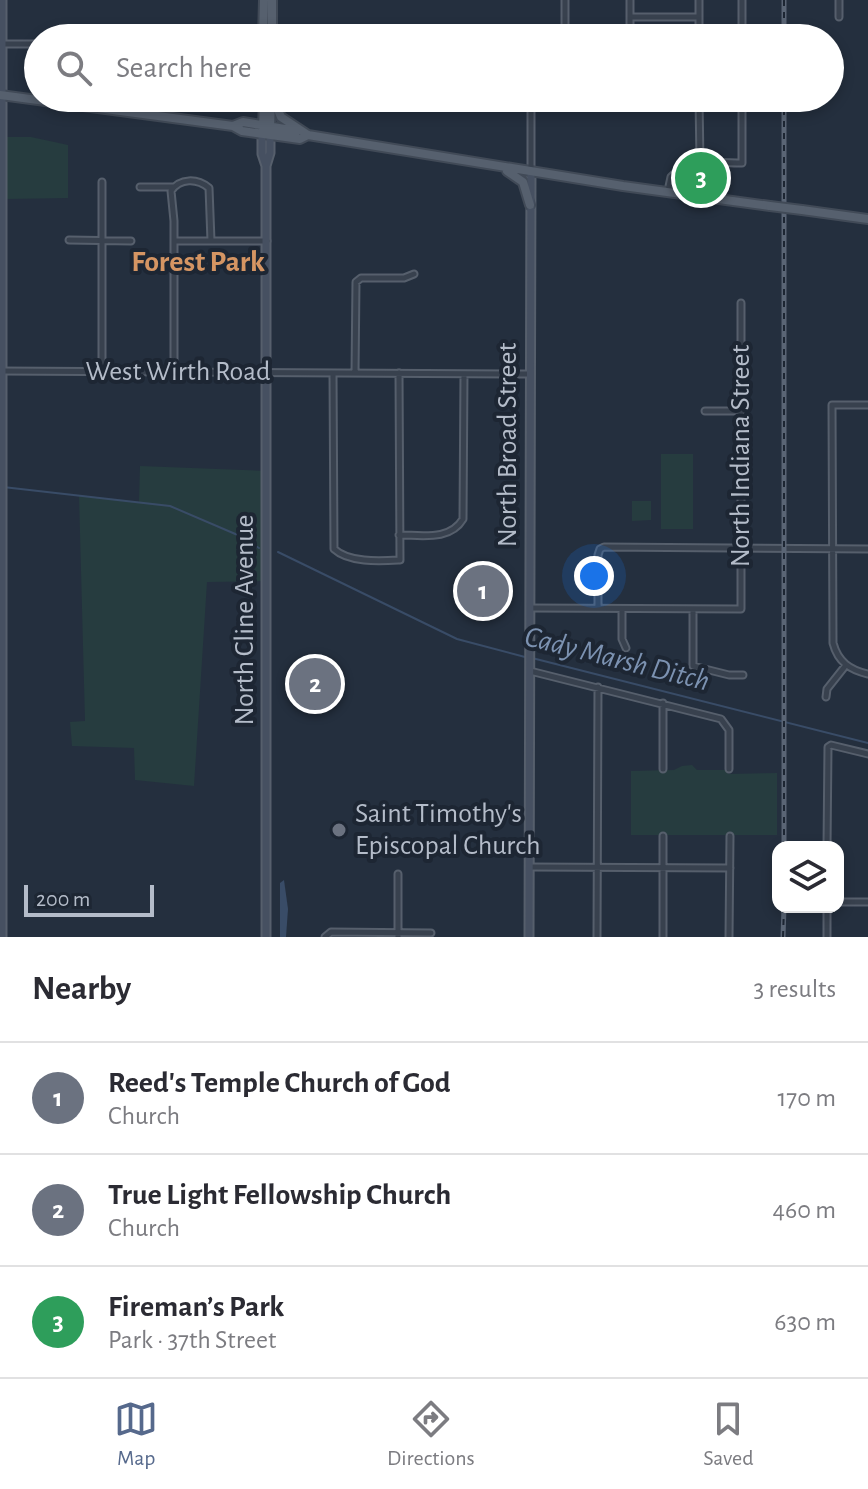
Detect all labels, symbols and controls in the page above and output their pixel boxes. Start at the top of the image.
search box [24,24,844,112]
icon: search [52,46,96,90]
text: Search here [116,53,252,83]
pin: 3 [675,148,727,208]
district label: Forest Park [131,247,265,277]
street label: North Broad Street [494,343,522,547]
street label: North Indiana Street [727,345,755,567]
street label: West Wirth Road [85,358,271,386]
street label: North Cline Avenue [231,514,259,726]
your location [574,556,614,596]
pin: 1 [457,561,509,621]
water label: Cady Marsh Ditch [522,622,712,696]
pin: 2 [289,654,341,714]
place label: Saint Timothy's Episcopal Church [355,800,541,860]
marker: Saint Timothy's Episcopal Church [330,821,348,839]
map controls [772,841,844,913]
button: layers [772,841,844,913]
scale bar [24,881,154,917]
text: 200 m [36,888,90,910]
text: Nearby [32,972,131,1006]
text: 3 results [753,976,836,1002]
text: Reed's Temple Church of God [108,1068,451,1098]
text: 1 [53,1085,63,1111]
text: 170 m [777,1085,836,1111]
text: Church [108,1103,180,1129]
text: True Light Fellowship Church [108,1180,451,1210]
text: 2 [52,1197,64,1223]
text: 460 m [772,1197,836,1223]
text: Church [108,1215,180,1241]
text: Fireman’s Park [108,1292,284,1322]
text: 3 [52,1309,64,1335]
text: 630 m [774,1309,836,1335]
text: Park · 37th Street [108,1327,276,1353]
tab: Map [114,1397,158,1471]
tab: Directions [387,1397,475,1471]
tab: Saved [703,1397,754,1471]

